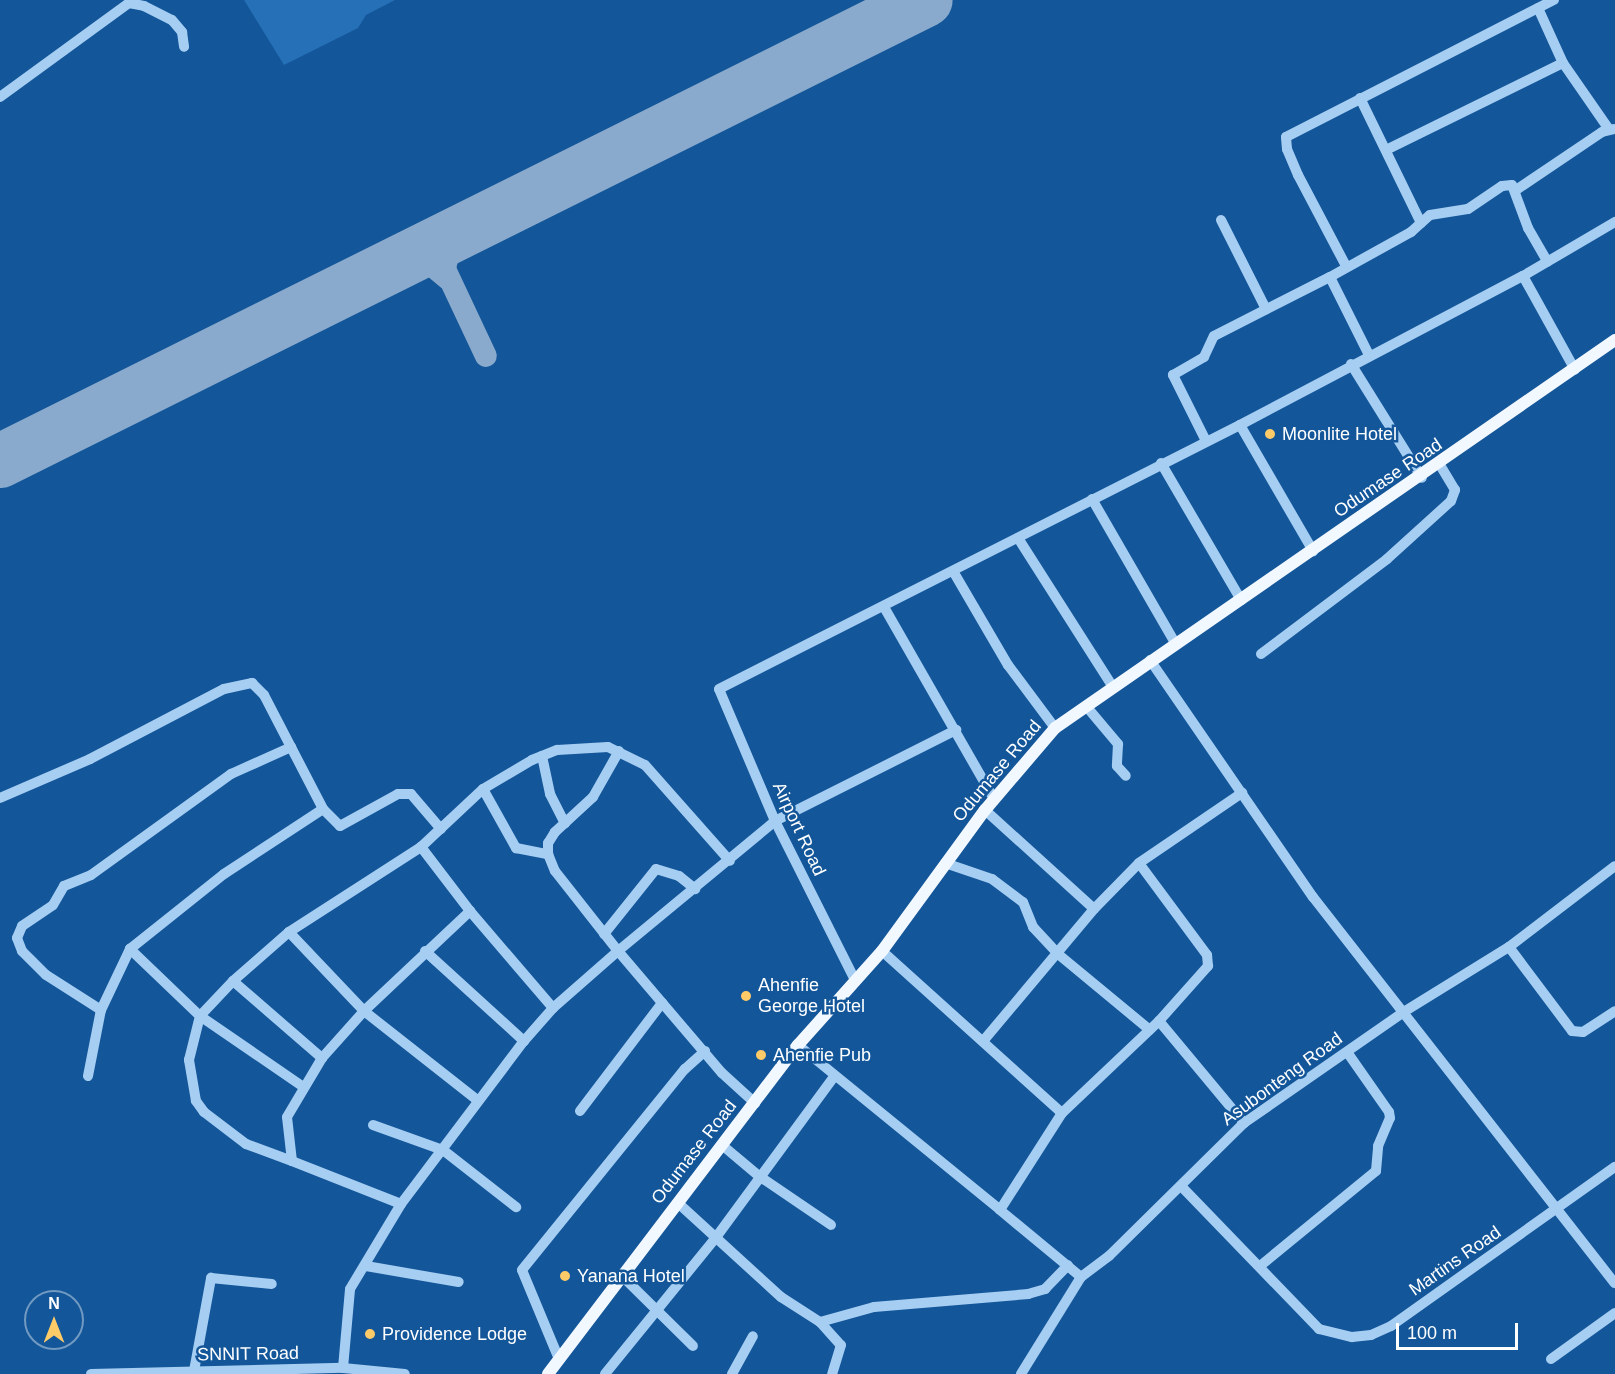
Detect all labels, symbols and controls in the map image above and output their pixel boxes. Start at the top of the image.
place label: Moonlite Hotel [1282,423,1397,445]
marker: Moonlite Hotel [1263,427,1277,441]
street label: Odumase Road [1330,434,1446,522]
street label: Odumase Road [948,716,1046,826]
street label: Airport Road [768,779,830,879]
place label: Ahenfie George Hotel [758,975,865,1018]
marker: Ahenfie George Hotel [739,989,753,1003]
street label: Asubonteng Road [1217,1028,1347,1130]
place label: Ahenfie Pub [773,1044,871,1066]
marker: Ahenfie Pub [754,1048,768,1062]
street label: Odumase Road [647,1096,741,1208]
street label: Martins Road [1405,1221,1505,1301]
place label: Yanana Hotel [577,1265,685,1287]
marker: Yanana Hotel [558,1269,572,1283]
north arrow [24,1290,84,1350]
text: N [48,1295,60,1312]
scale bar [1399,1311,1520,1349]
place label: Providence Lodge [382,1323,527,1345]
text: 100 m [1407,1323,1457,1343]
marker: Providence Lodge [363,1327,377,1341]
street label: SNNIT Road [197,1342,299,1366]

